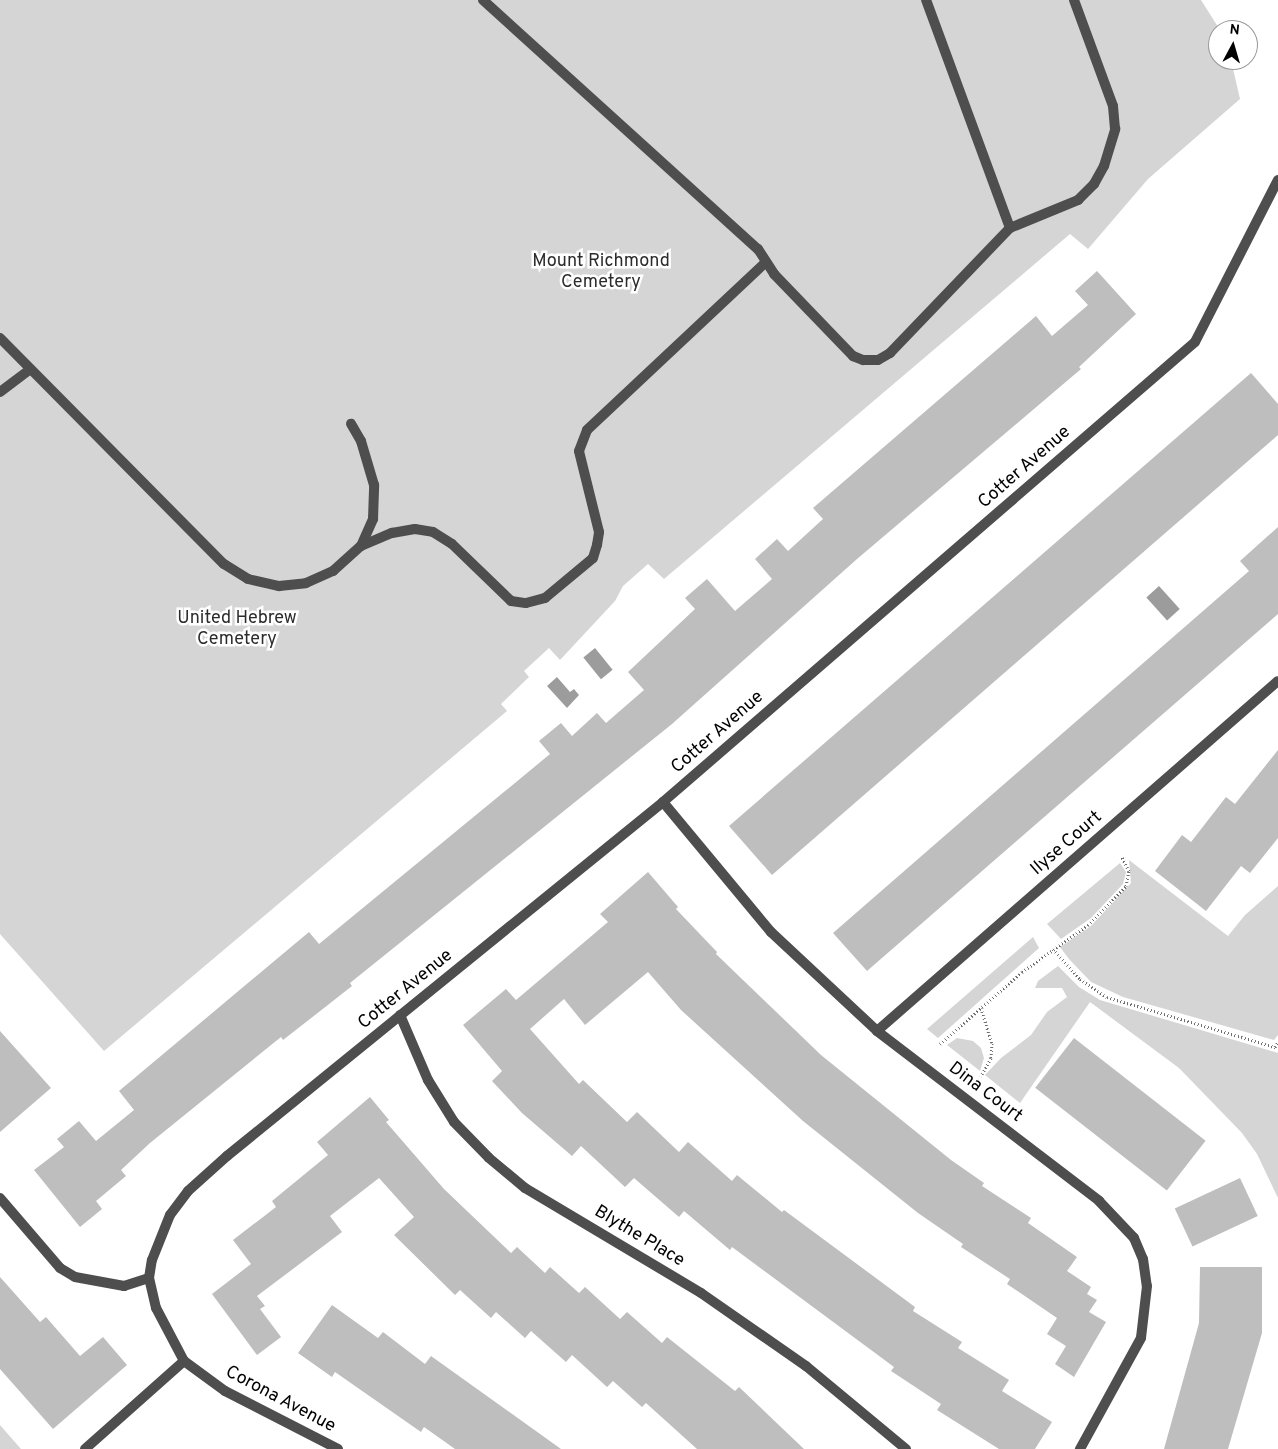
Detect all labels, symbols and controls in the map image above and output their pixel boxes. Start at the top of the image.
north arrow [1208,20,1258,70]
text: N [1229,22,1240,40]
park label: Mount Richmond Cemetery [532,252,670,294]
street label: Cotter Avenue [974,422,1076,514]
park label: United Hebrew Cemetery [177,609,297,652]
street label: Cotter Avenue [667,687,769,779]
street label: Ilyse Court [1027,807,1107,881]
street label: Cotter Avenue [354,945,458,1035]
street label: Dina Court [944,1058,1026,1128]
street label: Blythe Place [590,1202,688,1272]
street label: Corona Avenue [221,1362,339,1438]

